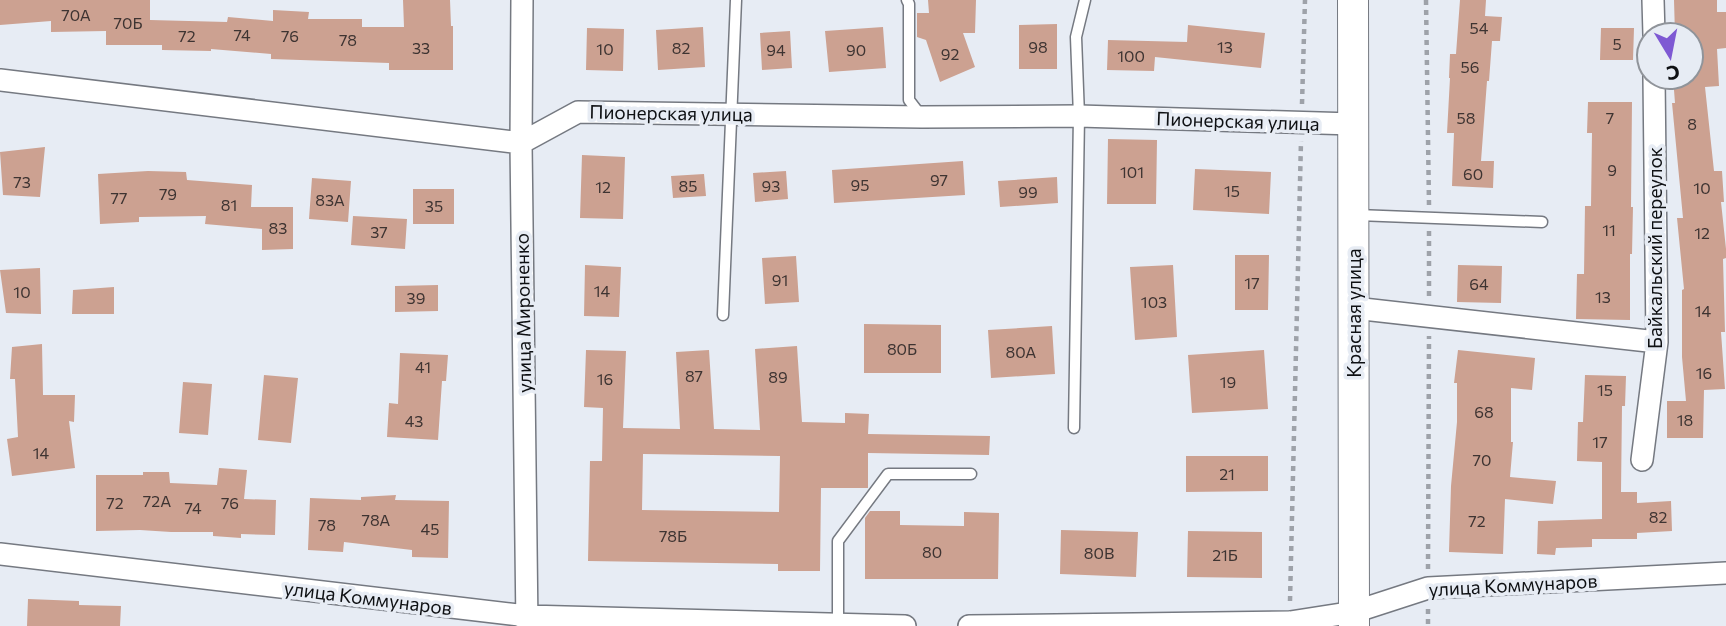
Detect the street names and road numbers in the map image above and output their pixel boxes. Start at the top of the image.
street label: Пионерская улица [589,100,753,125]
street label: Пионерская улица [1156,106,1320,135]
street label: Байкальский переулок [1643,147,1666,349]
street label: улица Мироненко [510,233,535,393]
street label: Красная улица [1342,248,1365,378]
street label: улица Коммунаров [1428,569,1598,600]
street label: улица Коммунаров [283,576,453,619]

